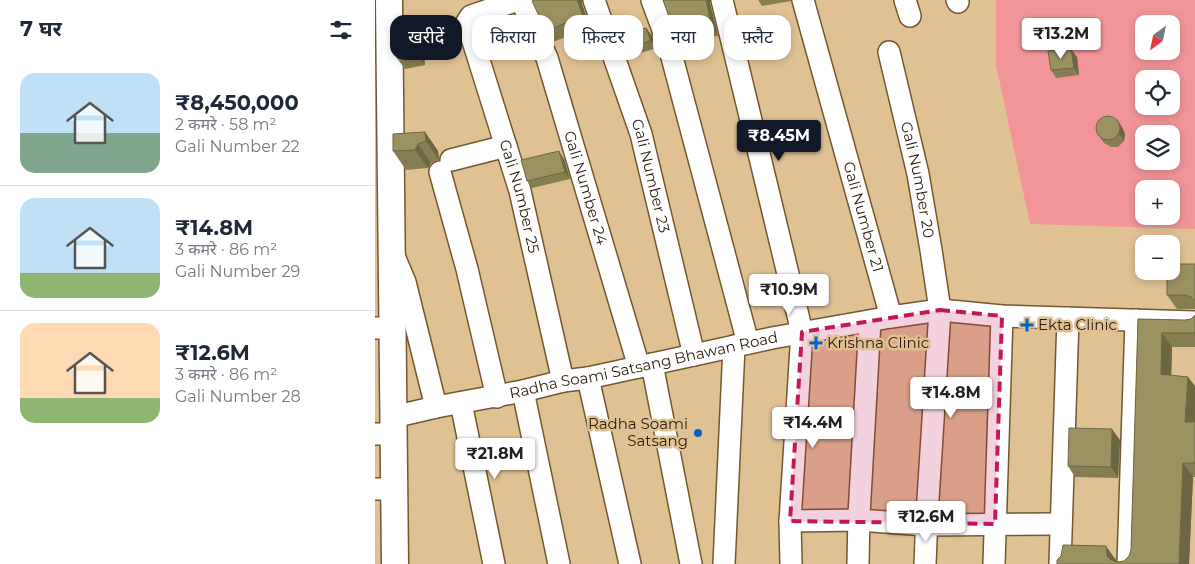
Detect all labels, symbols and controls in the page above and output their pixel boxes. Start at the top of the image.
chip: खरीदें [390,15,462,60]
chip: किराया [472,15,554,60]
chip: फ़िल्टर [564,15,643,60]
chip: नया [653,15,714,60]
chip: फ़्लैट [724,15,791,60]
north arrow [1135,15,1180,60]
map controls [1135,15,1180,280]
text: 7 घर [20,16,62,41]
icon: filters [327,16,355,44]
pin: ₹13.2M [1020,18,1102,60]
text: ₹13.2M [1033,24,1089,43]
button: locate [1135,70,1180,115]
text: ₹8,450,000 [175,90,299,115]
icon: home [60,93,120,153]
text: 2 कमरे · 58 m² [175,115,276,134]
street label: Gali Number 23 [627,116,674,235]
pin: ₹8.45M [738,120,820,162]
street label: Gali Number 20 [897,120,939,239]
button: layers [1135,125,1180,170]
text: ₹8.45M [748,126,810,145]
street label: Gali Number 24 [560,128,612,247]
text: Gali Number 22 [175,137,300,156]
street label: Gali Number 25 [495,137,544,255]
street label: Gali Number 21 [839,159,888,274]
button: + [1135,180,1180,225]
text: ₹14.8M [175,215,253,240]
icon: home [60,218,120,278]
button: − [1135,235,1180,280]
text: 3 कमरे · 86 m² [175,240,277,259]
text: Gali Number 29 [175,262,300,281]
pin: ₹10.9M [748,274,830,316]
text: ₹10.9M [760,280,818,299]
place label: Ekta Clinic [1038,315,1117,334]
marker: Ekta Clinic [1020,318,1034,332]
street label: Radha Soami Satsang Bhawan Road [508,327,779,402]
place label: Krishna Clinic [827,333,929,352]
marker: Krishna Clinic [809,336,823,350]
text: ₹12.6M [175,340,250,365]
icon: home [60,343,120,403]
text: 3 कमरे · 86 m² [175,365,277,384]
pin: ₹14.8M [910,376,992,419]
text: ₹14.8M [921,383,981,402]
text: Gali Number 28 [175,387,301,406]
pin: ₹14.4M [772,406,854,449]
text: ₹14.4M [783,413,843,432]
place label: Radha Soami Satsang [588,414,688,450]
marker: Radha Soami Satsang [692,427,704,439]
pin: ₹21.8M [454,438,536,480]
text: ₹21.8M [466,444,524,463]
pin: ₹12.6M [885,500,967,543]
text: ₹12.6M [897,507,955,526]

